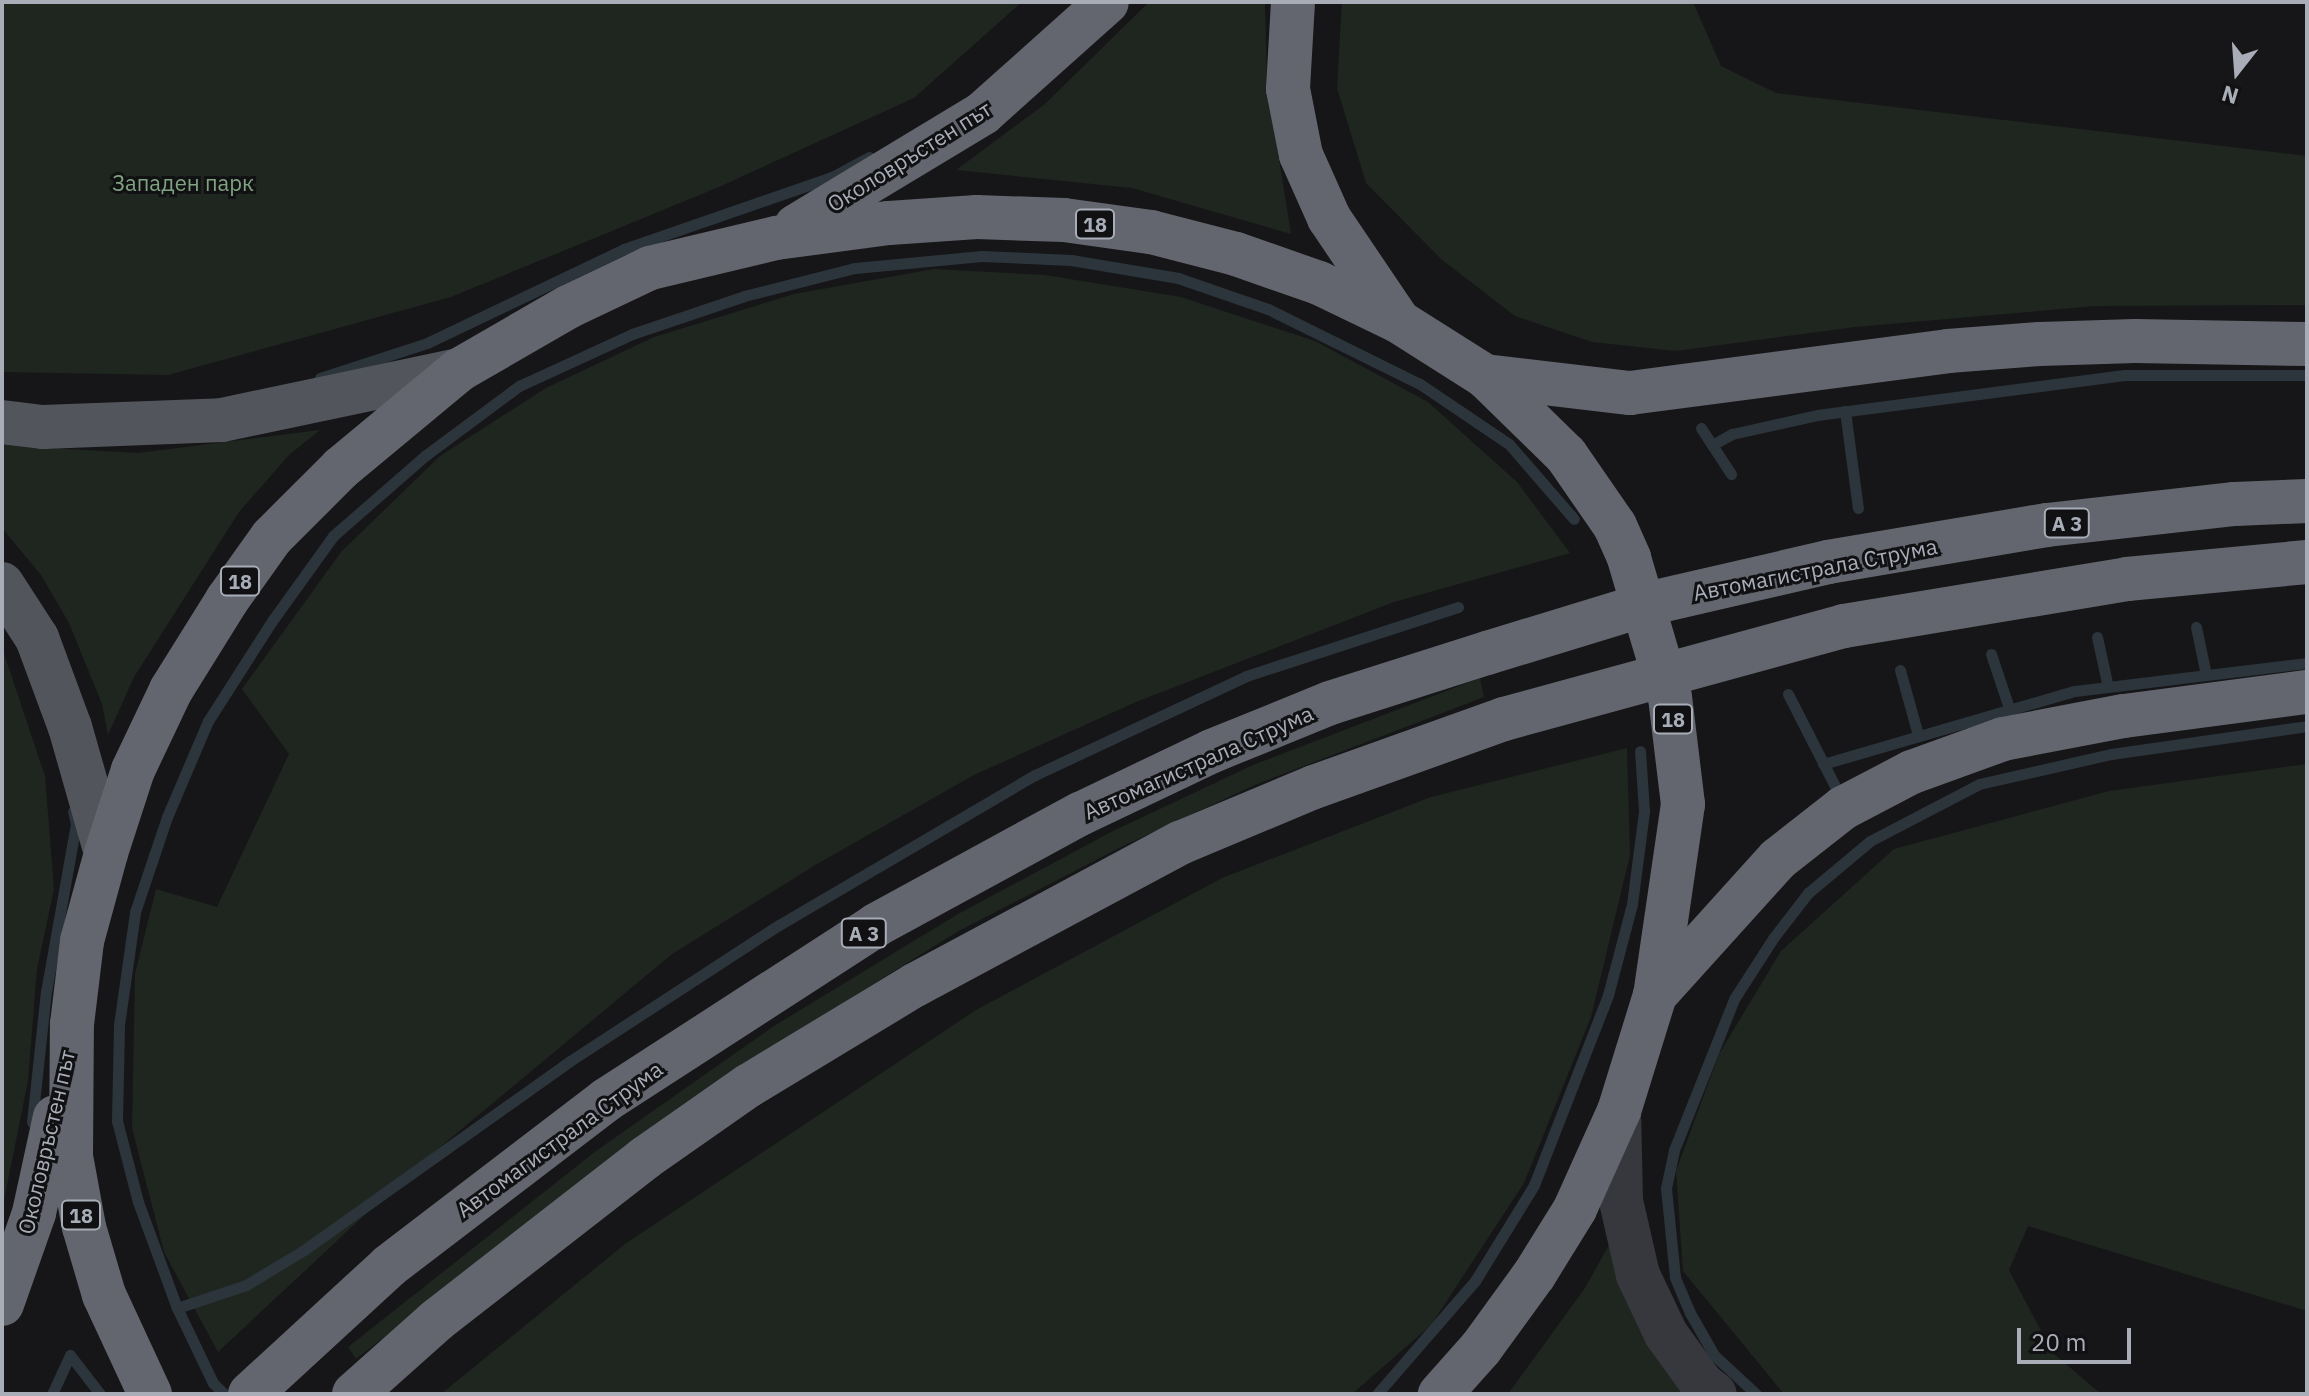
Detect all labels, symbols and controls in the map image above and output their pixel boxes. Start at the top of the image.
north arrow [2197,32,2277,112]
text: N [2218,79,2242,112]
street label: Околовръстен път [822,95,996,217]
park label: Западен парк [112,170,254,196]
road number: 18 [1075,208,1115,240]
road number: A 3 [2043,507,2091,539]
street label: Автомагистрала Струма [1691,532,1939,606]
road number: 18 [220,565,260,597]
street label: Автомагистрала Струма [1079,699,1317,825]
road number: 18 [1653,703,1693,735]
road number: A 3 [840,917,888,949]
street label: Околовръстен път [12,1047,80,1237]
street label: Автомагистрала Струма [451,1055,667,1223]
road number: 18 [61,1199,101,1231]
scale bar [2021,1312,2135,1362]
text: 20 m [2031,1326,2086,1358]

